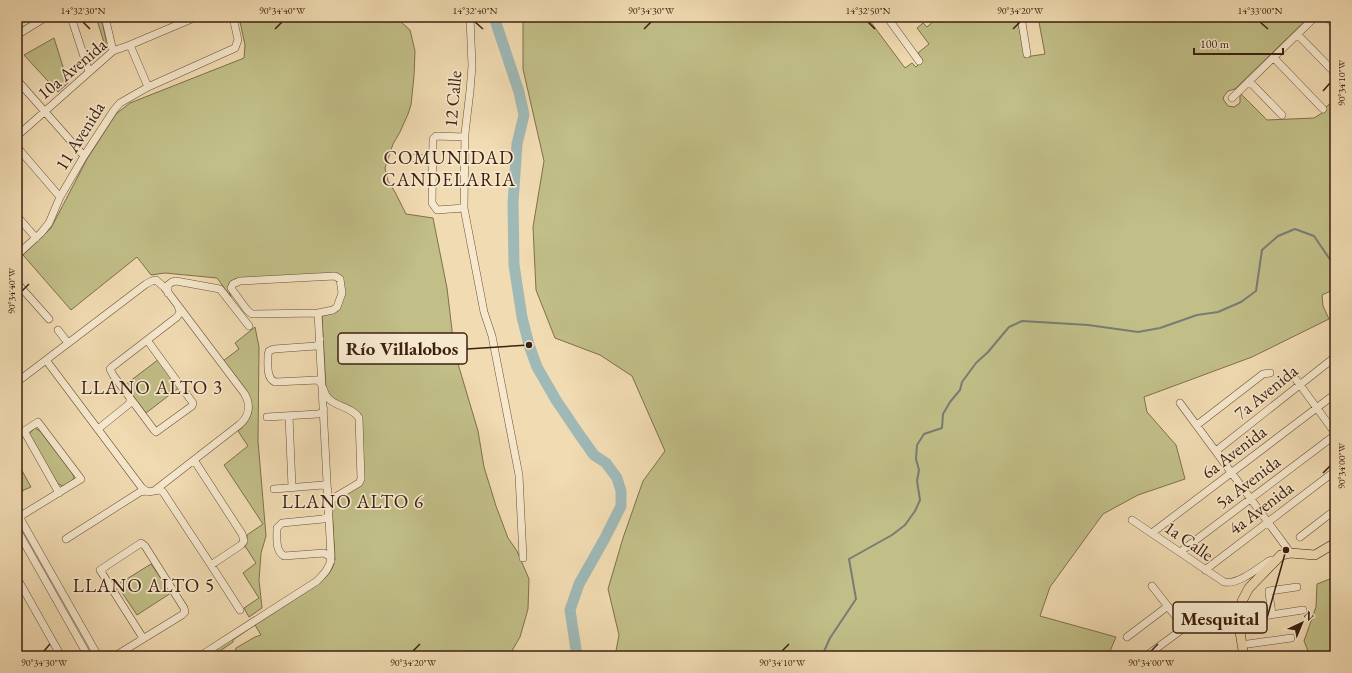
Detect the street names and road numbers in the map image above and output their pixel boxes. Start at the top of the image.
street label: 10a Avenida [32,32,112,104]
street label: 12 Calle [439,70,466,128]
street label: 11 Avenida [49,96,110,174]
street label: 7a Avenida [1229,358,1303,424]
street label: 6a Avenida [1197,419,1271,483]
street label: 5a Avenida [1211,449,1285,513]
street label: 4a Avenida [1224,475,1298,539]
street label: 1a Calle [1160,515,1218,566]

